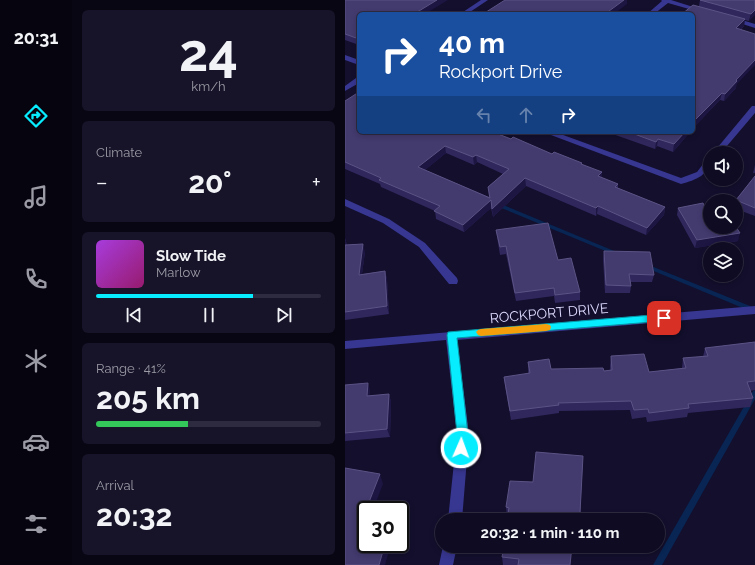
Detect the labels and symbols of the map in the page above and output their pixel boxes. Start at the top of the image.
street label: ROCKPORT DRIVE [489,300,609,326]
pin [647,301,681,335]
position arrow [440,427,482,469]
speed limit sign: 30 [357,501,409,553]

